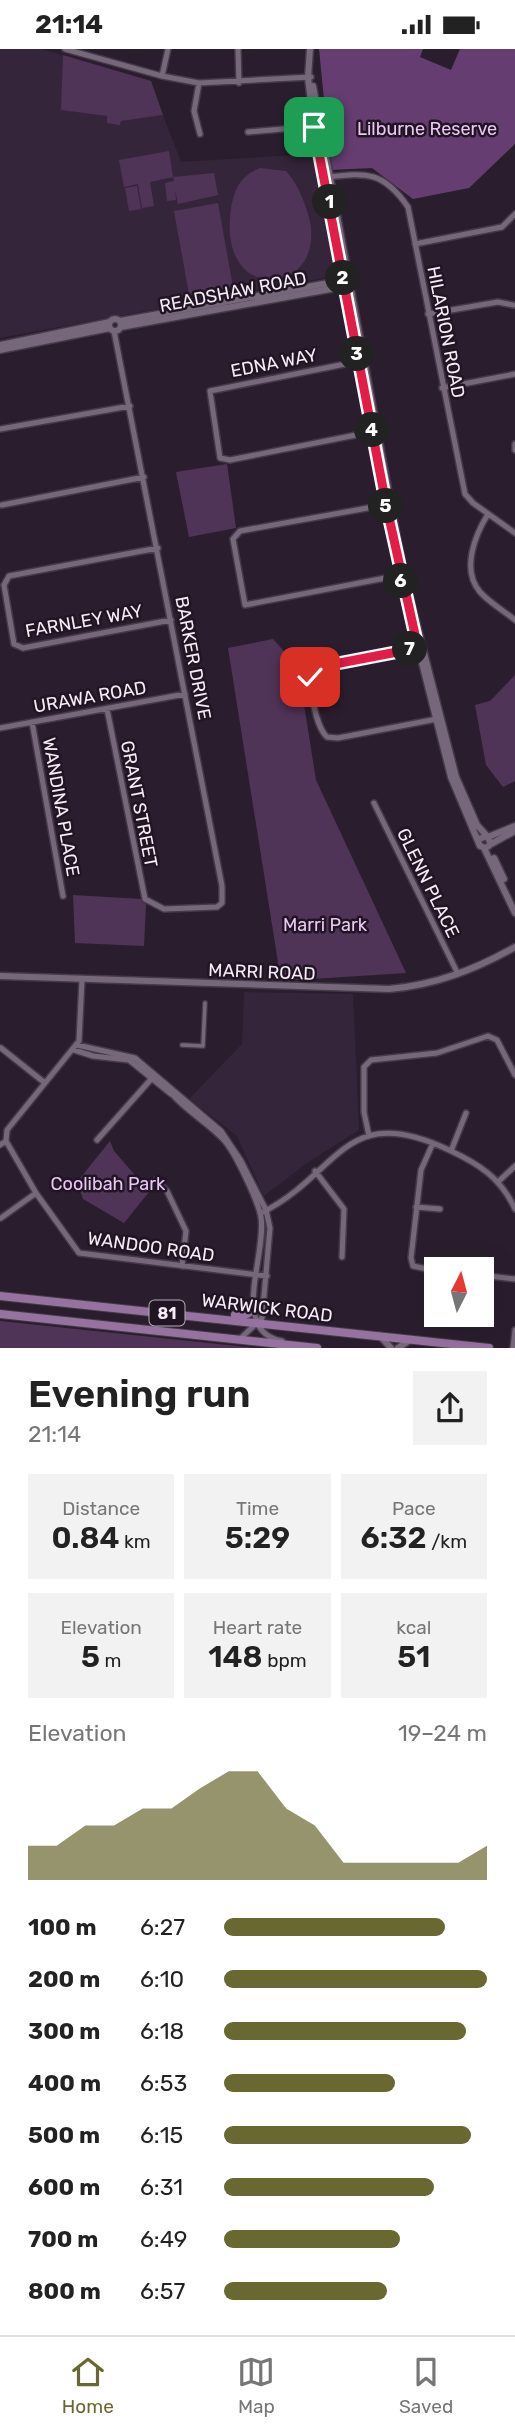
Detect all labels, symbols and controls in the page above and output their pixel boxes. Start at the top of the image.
text: 21:14 [35,9,103,40]
pin [284,97,344,157]
icon: arrive [295,108,333,146]
park label: Lilburne Reserve [357,118,497,140]
pin: 1 [312,185,348,219]
text: 1 [325,190,334,213]
pin: 2 [326,261,360,295]
street label: HILARION ROAD [422,264,470,400]
text: 2 [336,266,349,289]
street label: READSHAW ROAD [158,267,308,317]
pin: 3 [340,337,374,371]
text: 3 [350,342,363,365]
street label: EDNA WAY [229,344,320,382]
pin: 4 [354,413,390,447]
text: 4 [365,418,378,441]
pin: 5 [368,489,404,524]
text: 5 [379,494,392,517]
pin: 6 [384,563,418,599]
text: 6 [394,569,407,592]
street label: BARKER DRIVE [170,594,216,722]
street label: FARNLEY WAY [24,600,145,642]
pin: 7 [392,631,428,667]
text: 7 [404,637,415,660]
pin [280,647,340,707]
icon: check [291,658,329,696]
street label: URAWA ROAD [32,676,148,718]
street label: WANDINA PLACE [38,736,84,878]
street label: GRANT STREET [116,739,162,869]
street label: GLENN PLACE [392,825,464,941]
park label: Marri Park [283,914,368,936]
street label: MARRI ROAD [208,959,316,985]
park label: Coolibah Park [51,1173,166,1195]
street label: WANDOO ROAD [86,1227,216,1267]
north arrow [424,1257,494,1327]
map controls [424,1257,494,1327]
street label: WARWICK ROAD [200,1289,334,1327]
road number: 81 [150,1301,184,1325]
text: Evening run [28,1371,251,1417]
button: share [413,1371,487,1445]
text: 21:14 [28,1420,81,1448]
text: Distance [62,1497,140,1520]
text: Time [236,1497,279,1520]
text: Pace [392,1497,436,1520]
text: 0.84 [52,1520,119,1556]
text: 5:29 [225,1520,290,1556]
text: 6:32 [361,1520,427,1556]
text: km [119,1530,151,1553]
text: /km [427,1530,467,1553]
text: Elevation [60,1616,142,1639]
text: Heart rate [213,1616,302,1639]
text: kcal [396,1616,431,1639]
text: 5 [81,1639,100,1675]
text: 148 [208,1639,263,1675]
text: 51 [397,1639,430,1675]
text: m [100,1649,121,1672]
text: bpm [263,1649,307,1672]
text: Elevation [28,1719,127,1747]
text: 19–24 m [398,1719,487,1747]
text: 100 m [28,1913,97,1941]
text: 6:27 [140,1913,185,1941]
text: 200 m [28,1965,100,1993]
text: 6:10 [140,1965,184,1993]
text: 300 m [28,2017,100,2045]
text: 6:18 [140,2017,184,2045]
text: 400 m [28,2069,101,2097]
text: 6:53 [140,2069,187,2097]
text: 500 m [28,2121,100,2149]
text: 6:15 [140,2121,183,2149]
text: 600 m [28,2173,100,2201]
text: 6:31 [140,2173,183,2201]
text: 700 m [28,2225,98,2253]
text: 6:49 [140,2225,188,2253]
text: 800 m [28,2277,101,2305]
text: 6:57 [140,2277,185,2305]
tab: Home [62,2353,114,2418]
tab: Map [237,2353,275,2418]
tab: Saved [399,2353,453,2418]

